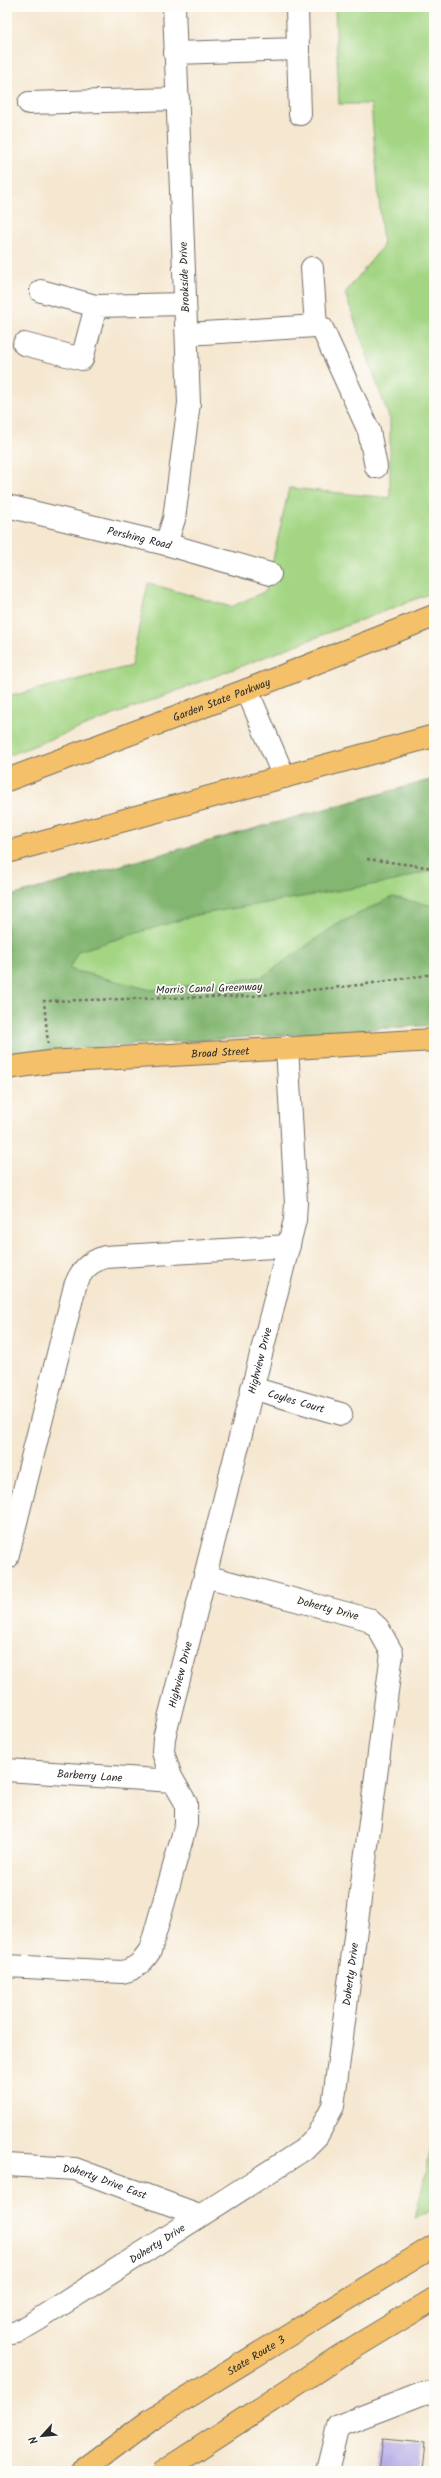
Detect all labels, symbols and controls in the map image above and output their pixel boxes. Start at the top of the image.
street label: Brookside Drive [175,241,195,313]
street label: Pershing Road [105,522,174,555]
street label: Garden State Parkway [170,673,274,727]
street label: Morris Canal Greenway [156,978,263,1000]
street label: Broad Street [191,1043,251,1064]
street label: Highview Drive [243,1325,278,1396]
street label: Coyles Court [265,1385,327,1419]
street label: Doherty Drive [295,1592,361,1626]
street label: Highview Drive [164,1639,198,1710]
street label: Barberry Lane [56,1765,123,1788]
street label: Doherty Drive [338,1942,364,2007]
street label: Doherty Drive East [62,2160,150,2205]
street label: Doherty Drive [126,2220,189,2269]
street label: State Route 3 [224,2331,289,2381]
north arrow [22,2416,62,2456]
text: N [24,2433,44,2447]

